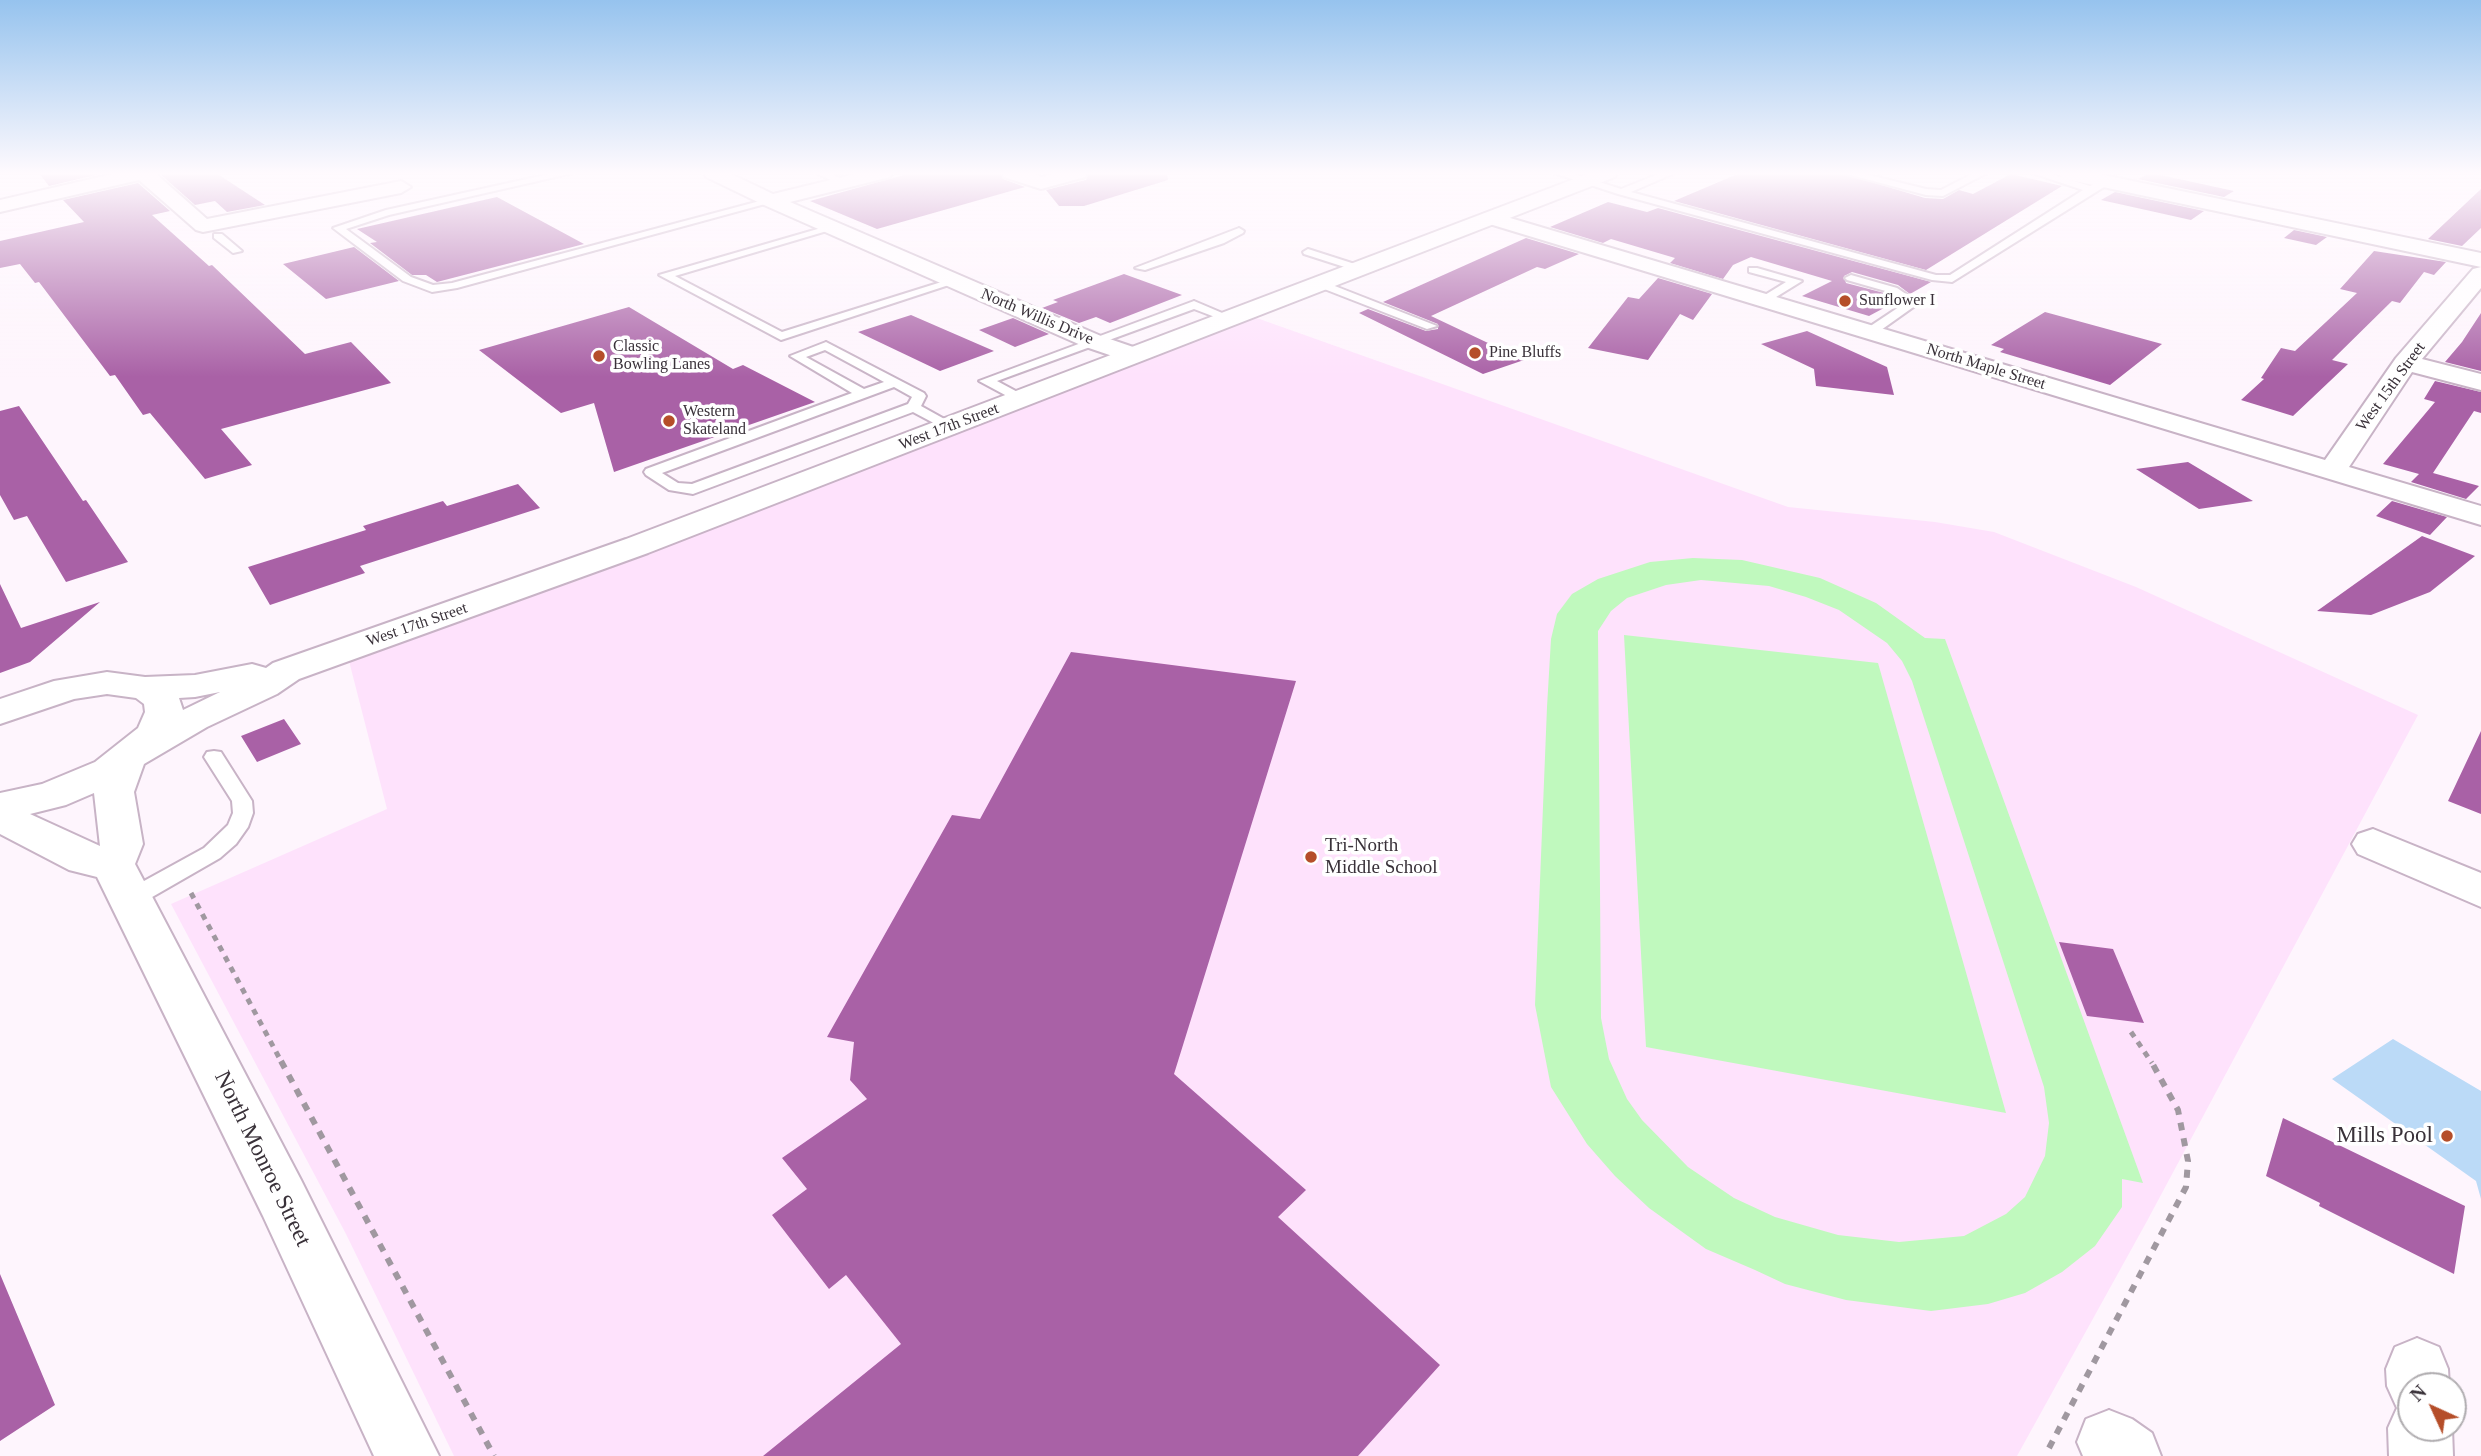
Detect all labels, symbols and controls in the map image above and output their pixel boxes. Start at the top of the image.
street label: North Willis Drive [978,285,1096,349]
place label: Sunflower I [1859,291,1935,311]
marker: Sunflower I [1837,293,1853,309]
place label: Classic Bowling Lanes [613,337,710,375]
street label: West 15th Street [2352,339,2430,435]
street label: North Maple Street [1924,340,2048,394]
place label: Pine Bluffs [1489,343,1561,363]
marker: Pine Bluffs [1467,345,1483,361]
marker: Classic Bowling Lanes [591,348,607,364]
street label: West 17th Street [896,399,1002,455]
place label: Western Skateland [683,402,746,440]
marker: Western Skateland [661,413,677,429]
street label: West 17th Street [364,599,470,651]
place label: Tri-North Middle School [1325,835,1437,879]
marker: Tri-North Middle School [1303,849,1319,865]
street label: North Monroe Street [208,1067,316,1251]
place label: Mills Pool [2336,1122,2433,1150]
marker: Mills Pool [2439,1128,2455,1144]
north arrow [2397,1372,2467,1442]
text: N [2406,1381,2430,1405]

